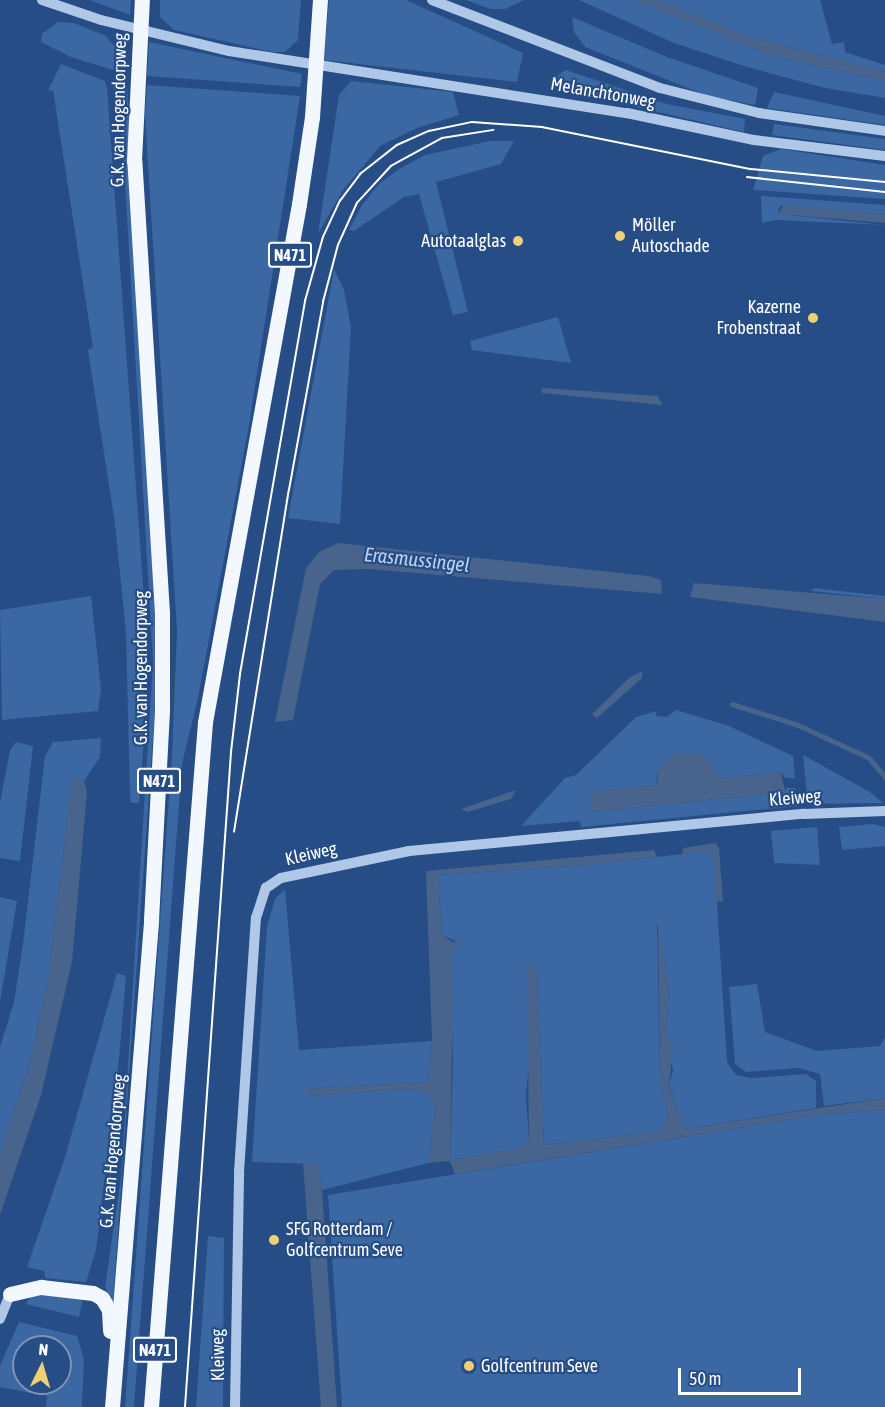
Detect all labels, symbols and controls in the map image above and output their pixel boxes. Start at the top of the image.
street label: G.K. van Hogendorpweg [107,33,131,187]
street label: Melanchtonweg [549,73,657,113]
place label: Möller Autoschade [632,215,710,258]
marker: Möller Autoschade [613,229,627,243]
place label: Autotaalglas [421,230,506,252]
marker: Autotaalglas [511,234,525,248]
road number: N471 [268,242,312,268]
place label: Kazerne Frobenstraat [716,297,801,340]
marker: Kazerne Frobenstraat [806,311,820,325]
water label: Erasmussingel [363,542,471,576]
street label: G.K. van Hogendorpweg [130,591,152,745]
road number: N471 [136,768,182,794]
street label: Kleiweg [768,785,822,811]
street label: Kleiweg [283,838,339,870]
street label: G.K. van Hogendorpweg [96,1073,130,1229]
place label: SFG Rotterdam / Golfcentrum Seve [286,1219,403,1262]
marker: SFG Rotterdam / Golfcentrum Seve [267,1233,281,1247]
street label: Kleiweg [207,1329,229,1381]
north arrow [12,1335,72,1395]
road number: N471 [132,1337,178,1363]
text: N [38,1340,49,1358]
place label: Golfcentrum Seve [481,1355,598,1377]
scale bar [681,1356,804,1394]
marker: Golfcentrum Seve [462,1359,476,1373]
text: 50 m [689,1368,721,1389]

